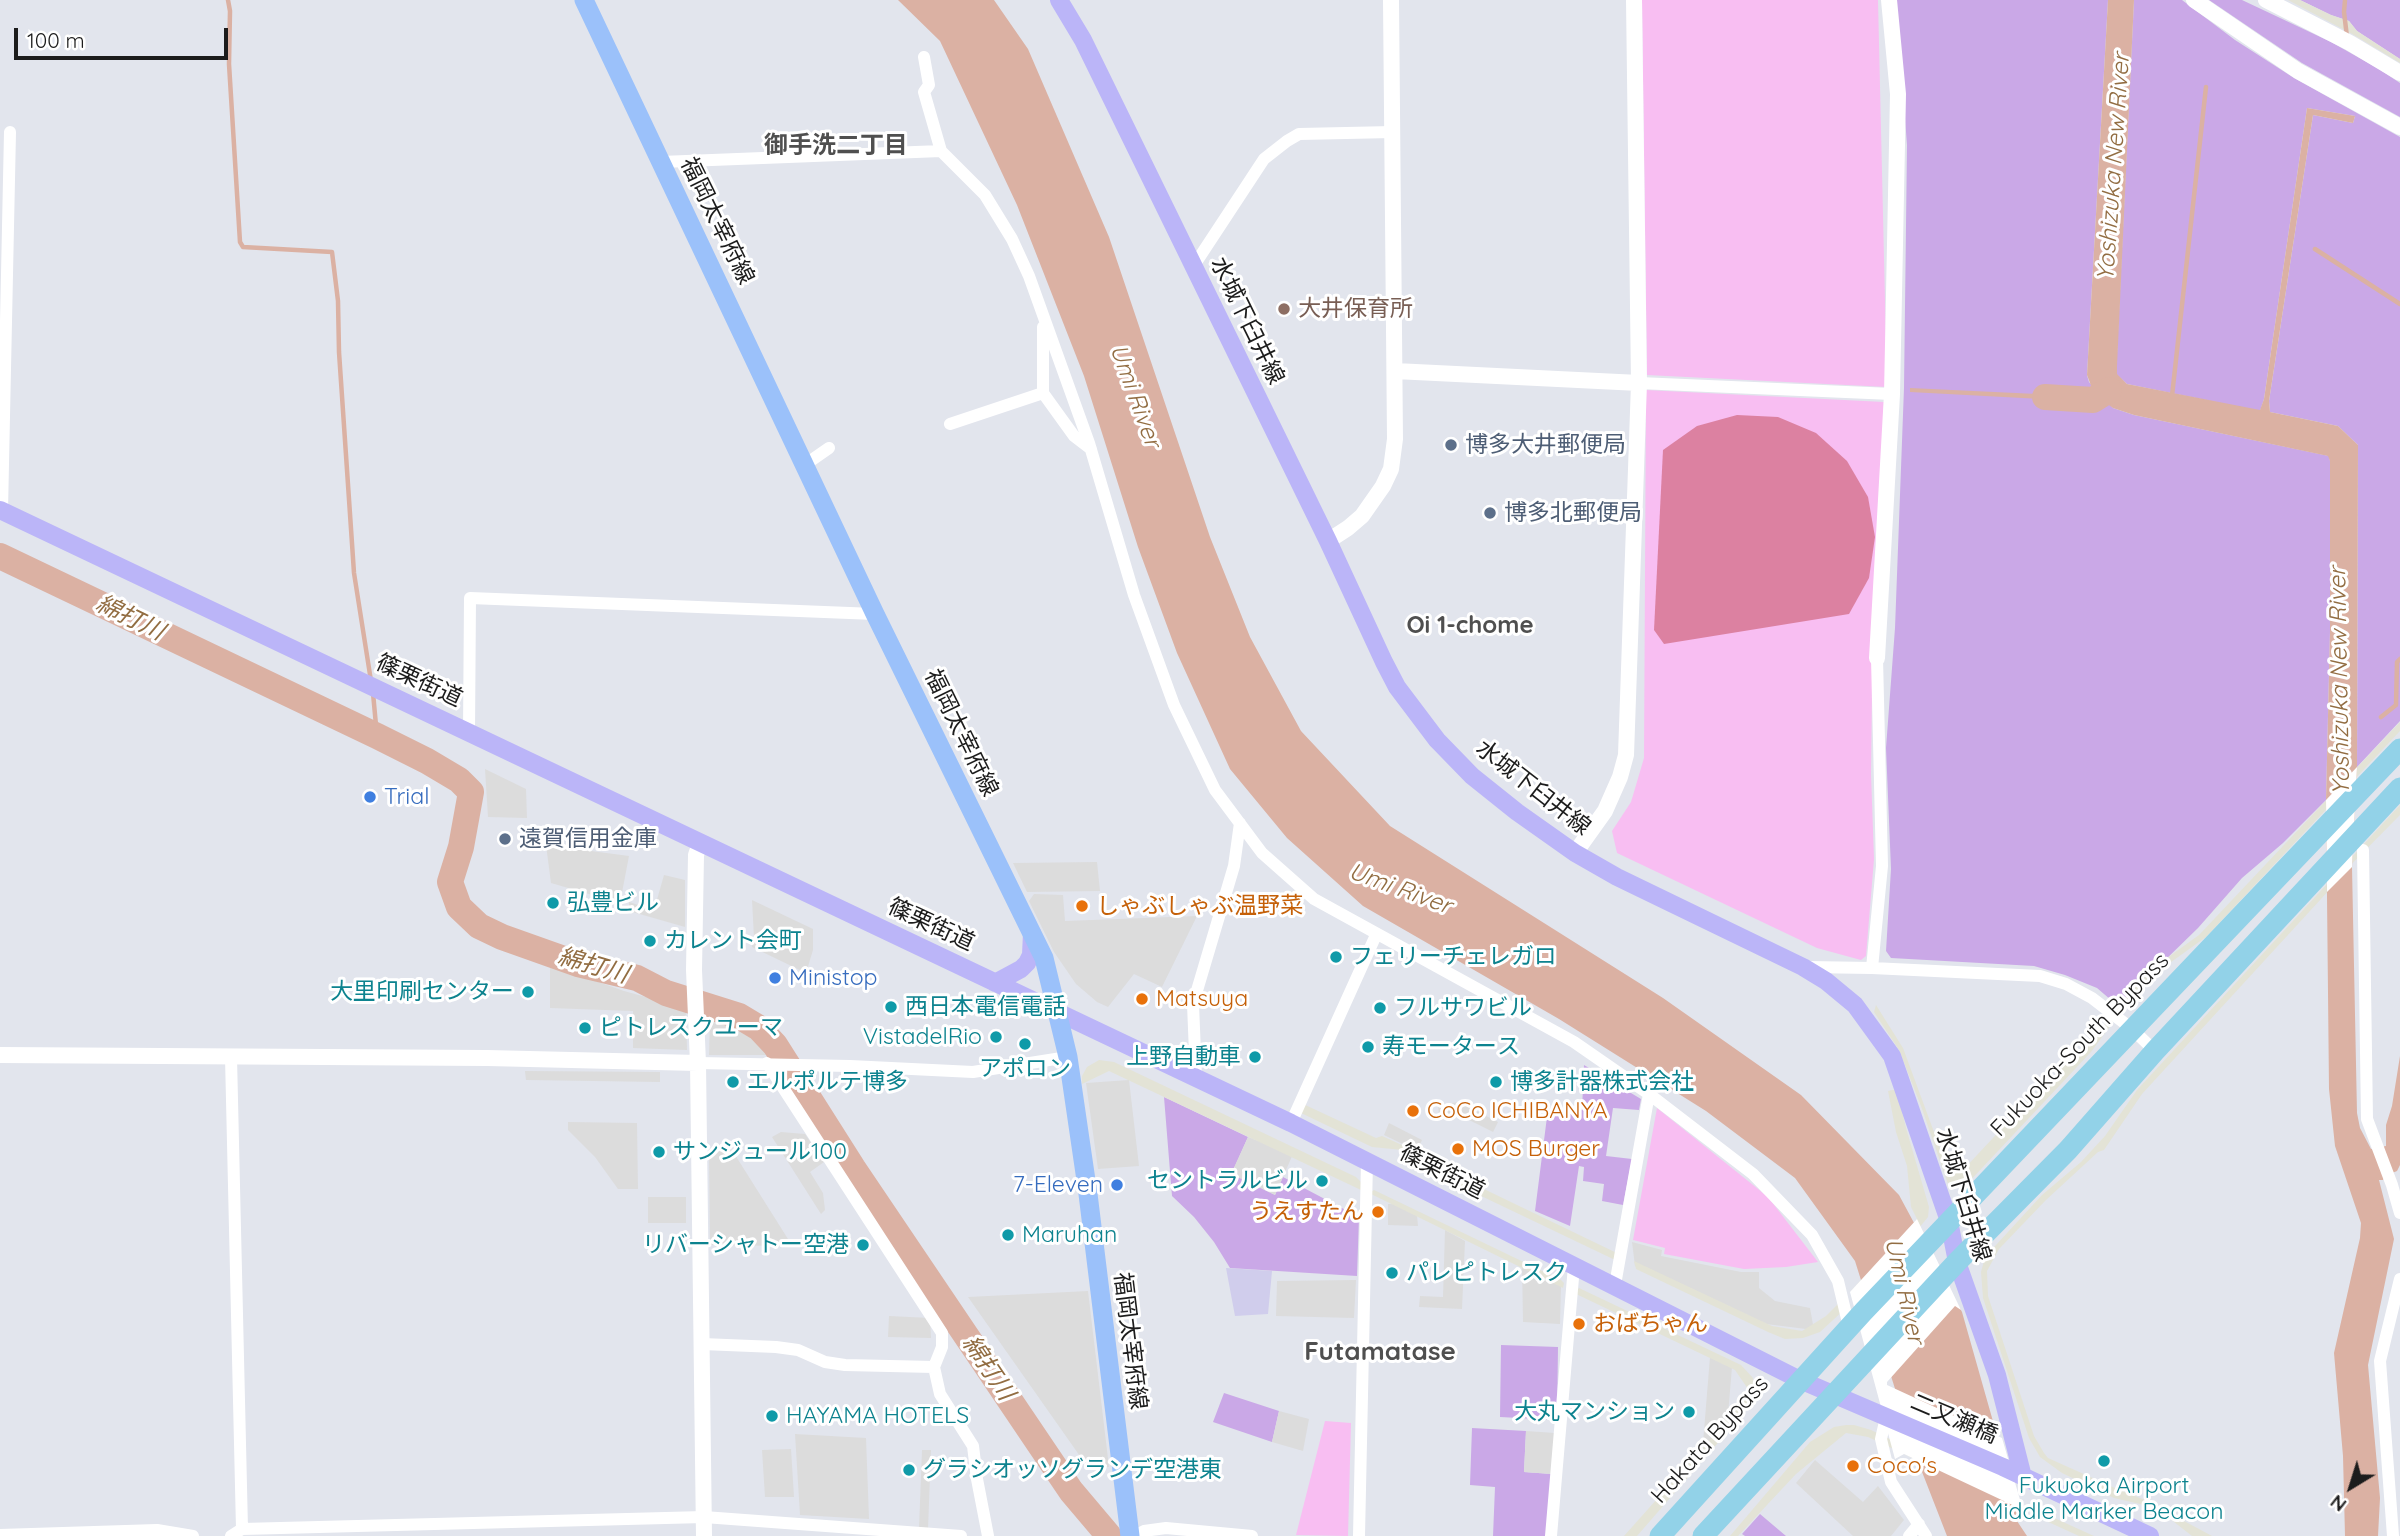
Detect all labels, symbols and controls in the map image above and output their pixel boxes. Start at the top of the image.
scale bar [18,14,231,58]
text: 100 m [27,27,85,53]
water label: Yoshizuka New River [2092,52,2136,282]
district label: 御手洗二丁目 [764,132,908,160]
street label: 福岡太宰府線 [674,153,760,289]
street label: 水城下臼井線 [1204,253,1290,389]
place label: 大井保育所 [1298,295,1413,323]
marker: 大井保育所 [1276,301,1292,317]
water label: Umi River [1103,341,1167,451]
place label: 博多大井郵便局 [1465,431,1626,459]
marker: 博多大井郵便局 [1443,437,1459,453]
place label: 博多北郵便局 [1504,499,1642,527]
marker: 博多北郵便局 [1482,505,1498,521]
water label: Yoshizuka New River [2324,567,2356,795]
water label: 綿打川 [91,589,169,647]
district label: Oi 1-chome [1406,612,1534,640]
street label: 篠栗街道 [371,649,467,713]
street label: 福岡太宰府線 [918,665,1004,801]
street label: 水城下臼井線 [1470,735,1596,841]
place label: Trial [384,783,430,811]
marker: Trial [362,789,378,805]
place label: 遠賀信用金庫 [519,825,657,853]
marker: 遠賀信用金庫 [497,831,513,847]
water label: Umi River [1345,857,1455,921]
place label: 弘豊ビル [567,889,659,917]
place label: しゃぶしゃぶ温野菜 [1096,892,1303,920]
street label: 篠栗街道 [883,893,979,957]
marker: 弘豊ビル [545,895,561,911]
marker: しゃぶしゃぶ温野菜 [1074,898,1090,914]
place label: カレント会町 [664,927,802,955]
marker: カレント会町 [642,933,658,949]
water label: 綿打川 [554,942,632,990]
place label: フェリーチェレガロ [1350,943,1557,971]
street label: Fukuoka-South Bypass [1985,947,2175,1143]
marker: フェリーチェレガロ [1328,949,1344,965]
place label: Ministop [789,964,877,992]
marker: Ministop [767,970,783,986]
place label: 大里印刷センター [330,978,514,1006]
marker: 大里印刷センター [520,984,536,1000]
place label: Matsuya [1156,985,1248,1013]
marker: Matsuya [1134,991,1150,1007]
place label: 西日本電信電話 [905,993,1066,1021]
place label: フルサワビル [1394,994,1532,1022]
marker: 西日本電信電話 [883,999,899,1015]
marker: フルサワビル [1372,1000,1388,1016]
place label: ピトレスクユーマ [599,1014,783,1042]
marker: ピトレスクユーマ [577,1020,593,1036]
place label: VistadelRio [863,1023,982,1051]
marker: VistadelRio [988,1029,1004,1045]
place label: 寿モータース [1382,1033,1520,1061]
marker: アポロン [1017,1036,1033,1052]
marker: 寿モータース [1360,1039,1376,1055]
place label: 上野自動車 [1126,1043,1241,1071]
marker: 上野自動車 [1247,1049,1263,1065]
place label: アポロン [979,1055,1071,1083]
place label: エルポルテ博多 [747,1068,908,1096]
place label: 博多計器株式会社 [1510,1068,1694,1096]
marker: エルポルテ博多 [725,1074,741,1090]
marker: 博多計器株式会社 [1488,1074,1504,1090]
place label: CoCo ICHIBANYA [1427,1097,1608,1125]
marker: CoCo ICHIBANYA [1405,1103,1421,1119]
street label: 水城下臼井線 [1930,1125,1996,1265]
place label: MOS Burger [1472,1135,1600,1163]
place label: サンジュール100 [673,1138,847,1166]
street label: 篠栗街道 [1395,1139,1489,1205]
marker: MOS Burger [1450,1141,1466,1157]
marker: サンジュール100 [651,1144,667,1160]
place label: セントラルビル [1147,1167,1308,1195]
place label: 7-Eleven [1013,1171,1103,1199]
marker: セントラルビル [1314,1173,1330,1189]
marker: 7-Eleven [1109,1177,1125,1193]
place label: うえすたん [1249,1198,1364,1226]
marker: うえすたん [1370,1204,1386,1220]
place label: Maruhan [1022,1221,1117,1249]
marker: Maruhan [1000,1227,1016,1243]
place label: リバーシャトー空港 [642,1231,849,1259]
water label: Umi River [1878,1235,1930,1347]
marker: リバーシャトー空港 [855,1237,871,1253]
place label: パレピトレスク [1406,1259,1567,1287]
marker: パレピトレスク [1384,1265,1400,1281]
street label: 福岡太宰府線 [1108,1271,1152,1411]
place label: おばちゃん [1593,1310,1708,1338]
marker: おばちゃん [1571,1316,1587,1332]
water label: 綿打川 [956,1330,1020,1406]
district label: Futamatase [1304,1336,1456,1368]
street label: Hakata Bypass [1645,1371,1775,1509]
street label: 二又瀬橋 [1906,1388,2002,1450]
place label: 大丸マンション [1514,1398,1675,1426]
place label: HAYAMA HOTELS [786,1402,969,1430]
marker: 大丸マンション [1681,1404,1697,1420]
marker: HAYAMA HOTELS [764,1408,780,1424]
place label: Coco's [1867,1452,1937,1480]
north arrow [2316,1452,2386,1522]
marker: Fukuoka Airport Middle Marker Beacon [2096,1453,2112,1469]
place label: グラシオッソグランデ空港東 [923,1456,1222,1484]
marker: Coco's [1845,1458,1861,1474]
marker: グラシオッソグランデ空港東 [901,1462,917,1478]
place label: Fukuoka Airport Middle Marker Beacon [1985,1472,2223,1526]
text: N [2325,1490,2351,1517]

